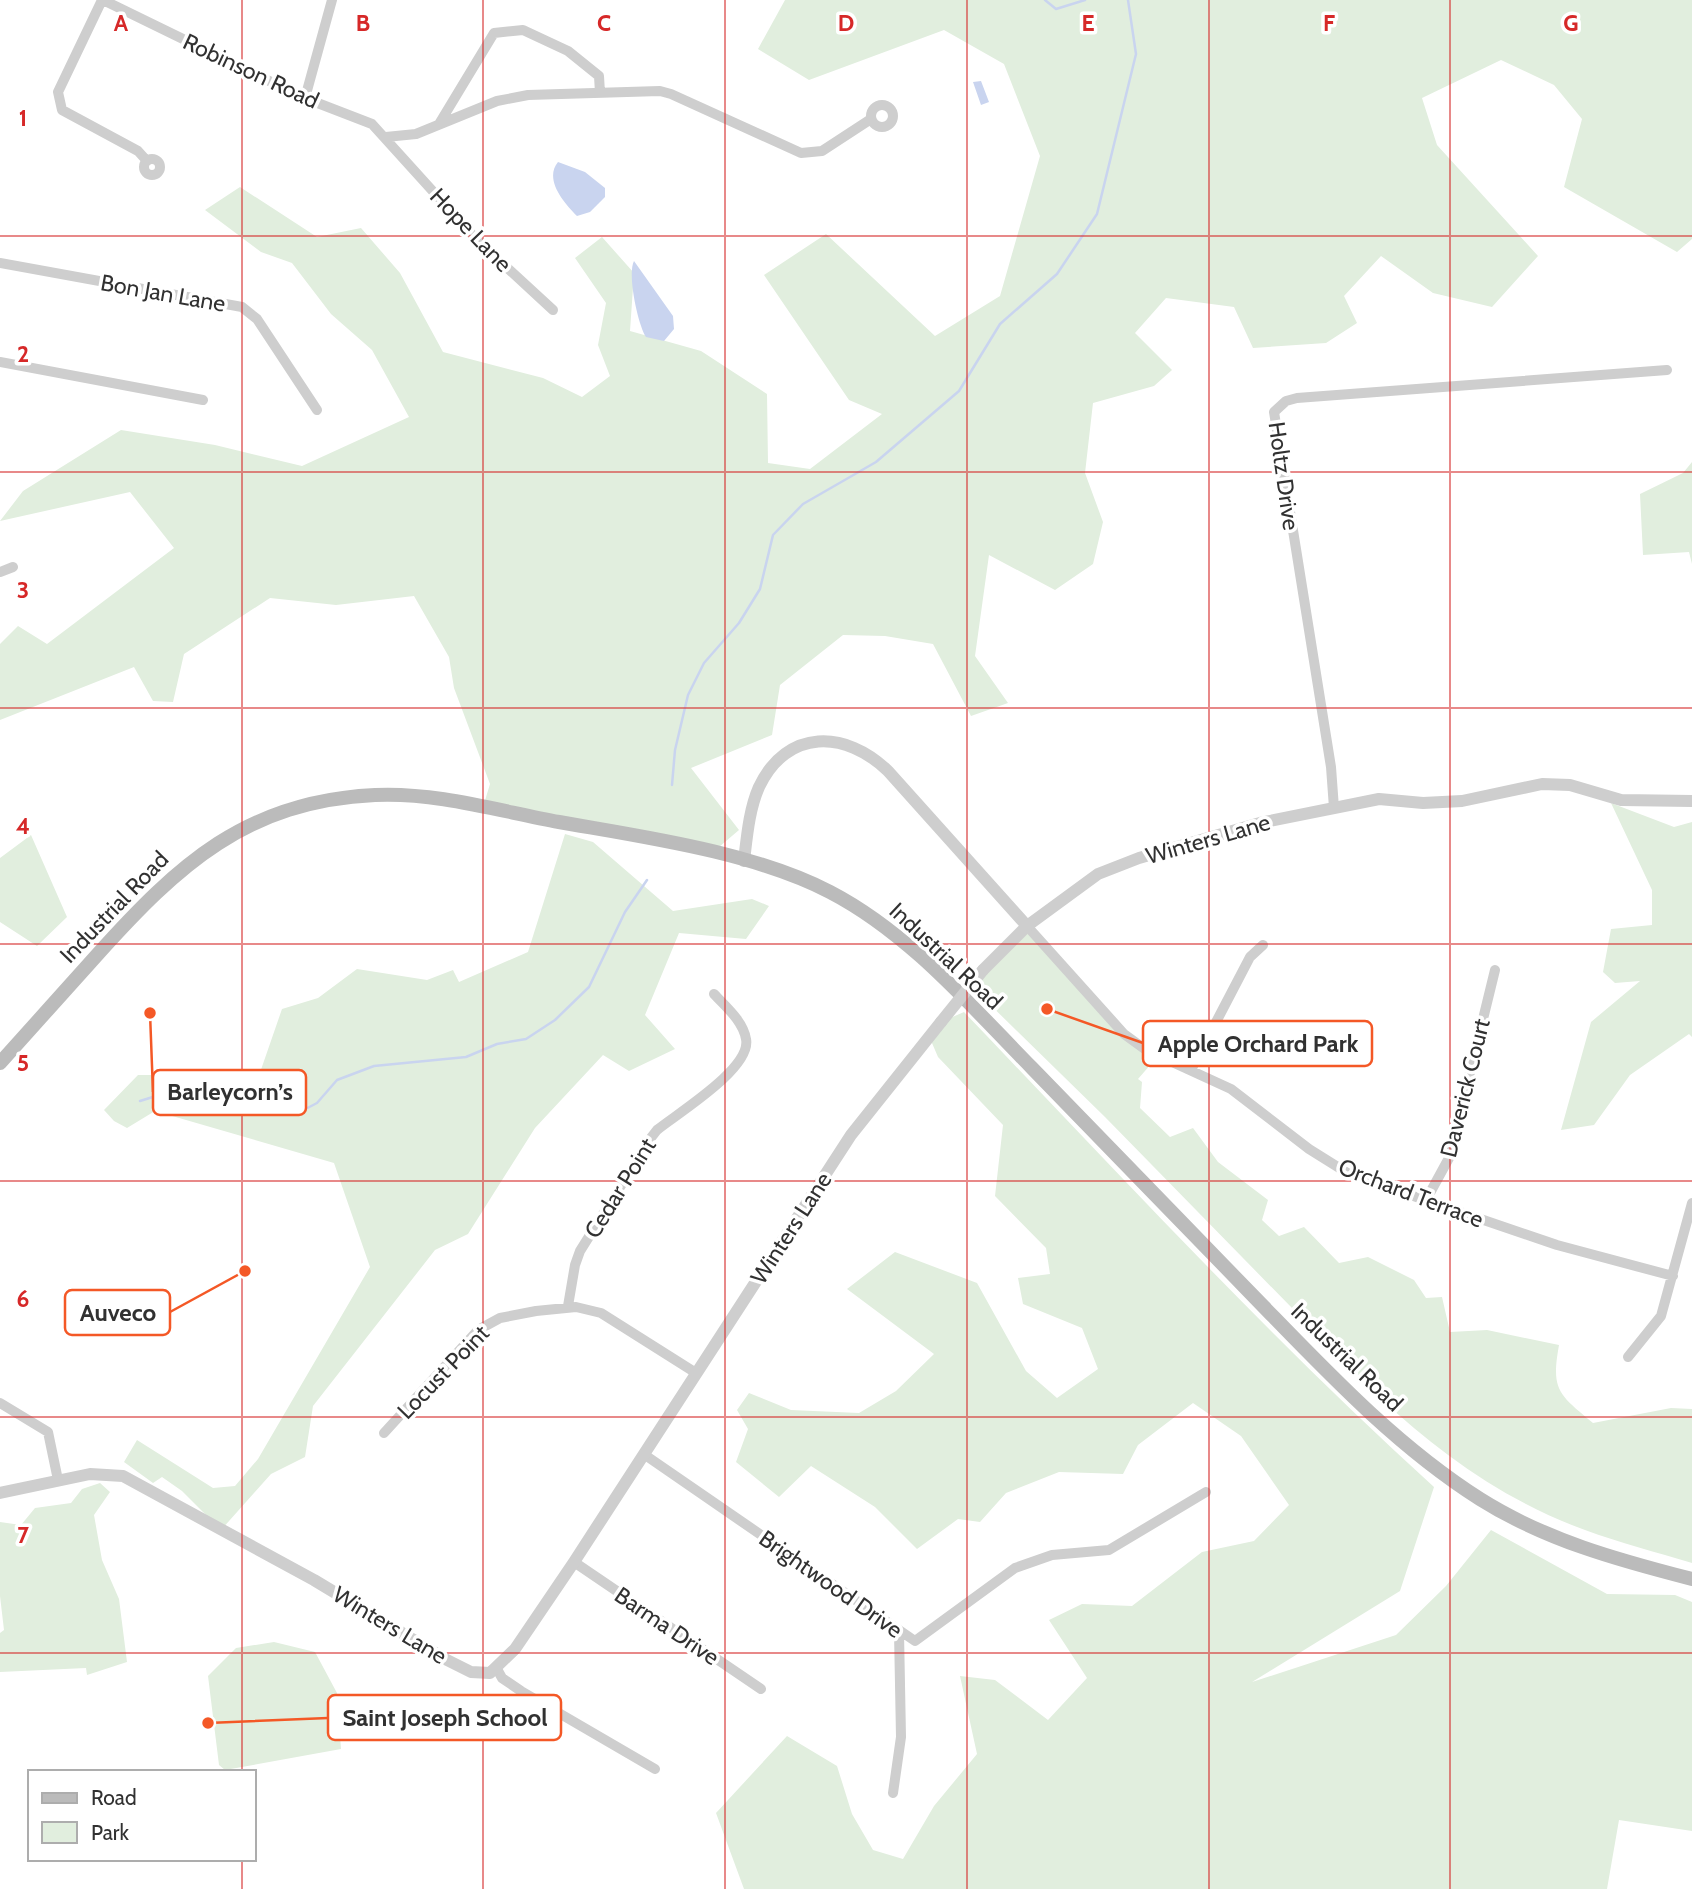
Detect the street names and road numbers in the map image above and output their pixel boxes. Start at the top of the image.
street label: Robinson Road [179,27,323,115]
street label: Hope Lane [424,182,518,278]
street label: Bon Jan Lane [98,268,228,318]
street label: Holtz Drive [1263,420,1305,532]
street label: Winters Lane [1143,808,1273,870]
street label: Industrial Road [54,845,174,969]
street label: Industrial Road [884,897,1008,1015]
street label: Daverick Court [1434,1016,1496,1160]
street label: Cedar Point [578,1133,662,1243]
street label: Orchard Terrace [1335,1153,1488,1234]
street label: Winters Lane [744,1167,838,1289]
street label: Industrial Road [1285,1297,1409,1417]
street label: Locust Point [391,1319,495,1425]
street label: Brightwood Drive [754,1524,908,1644]
street label: Winters Lane [328,1580,452,1670]
street label: Barma Drive [609,1581,725,1671]

